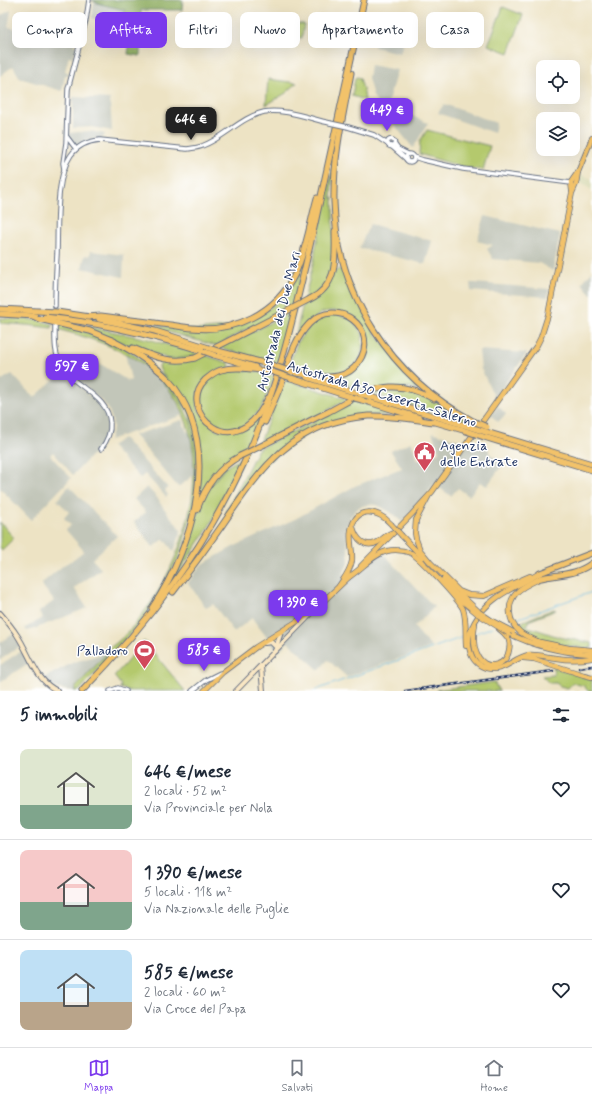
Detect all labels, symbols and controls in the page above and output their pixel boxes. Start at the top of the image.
chip: Compra [12,12,87,48]
chip: Affitta [95,12,167,48]
chip: Filtri [175,12,232,48]
chip: Nuovo [240,12,300,48]
chip: Appartamento [308,12,418,48]
chip: Casa [426,12,484,48]
map controls [536,60,580,156]
button: locate [536,60,580,104]
pin: 449 € [359,98,415,132]
text: 449 € [370,102,404,119]
pin: 646 € [163,107,219,141]
text: 646 € [175,111,207,128]
button: layers [536,112,580,156]
street label: Autostrada dei Due Mari [253,249,305,393]
pin: 597 € [44,354,100,388]
street label: Autostrada A30 Caserta-Salerno [285,357,479,431]
text: 597 € [55,358,89,375]
place label: Agenzia delle Entrate [440,437,518,471]
public building icon: Agenzia delle Entrate [412,440,438,473]
pin: 1 390 € [261,590,335,624]
text: 1 390 € [278,594,318,611]
sports icon: Palladoro [131,637,157,670]
pin: 585 € [176,638,232,672]
place label: Palladoro [77,642,128,660]
text: 585 € [187,642,221,659]
text: 5 immobili [20,704,98,726]
icon: filters [550,704,572,726]
text: 646 €/mese [144,761,231,783]
icon: home [52,765,100,813]
icon: heart [550,778,572,800]
text: 2 locali · 52 m² [144,783,227,800]
text: Via Provinciale per Nola [144,800,273,817]
text: 1 390 €/mese [144,862,242,884]
icon: home [52,866,100,914]
icon: heart [550,879,572,901]
text: 5 locali · 118 m² [144,884,232,901]
text: Via Nazionale delle Puglie [144,901,289,918]
text: 585 €/mese [144,962,233,984]
icon: home [52,966,100,1014]
icon: heart [550,979,572,1001]
text: 2 locali · 60 m² [144,984,226,1001]
text: Via Croce del Papa [144,1001,247,1018]
tab: Mappa [84,1057,113,1095]
tab: Salvati [281,1057,313,1095]
tab: Home [481,1057,508,1095]

